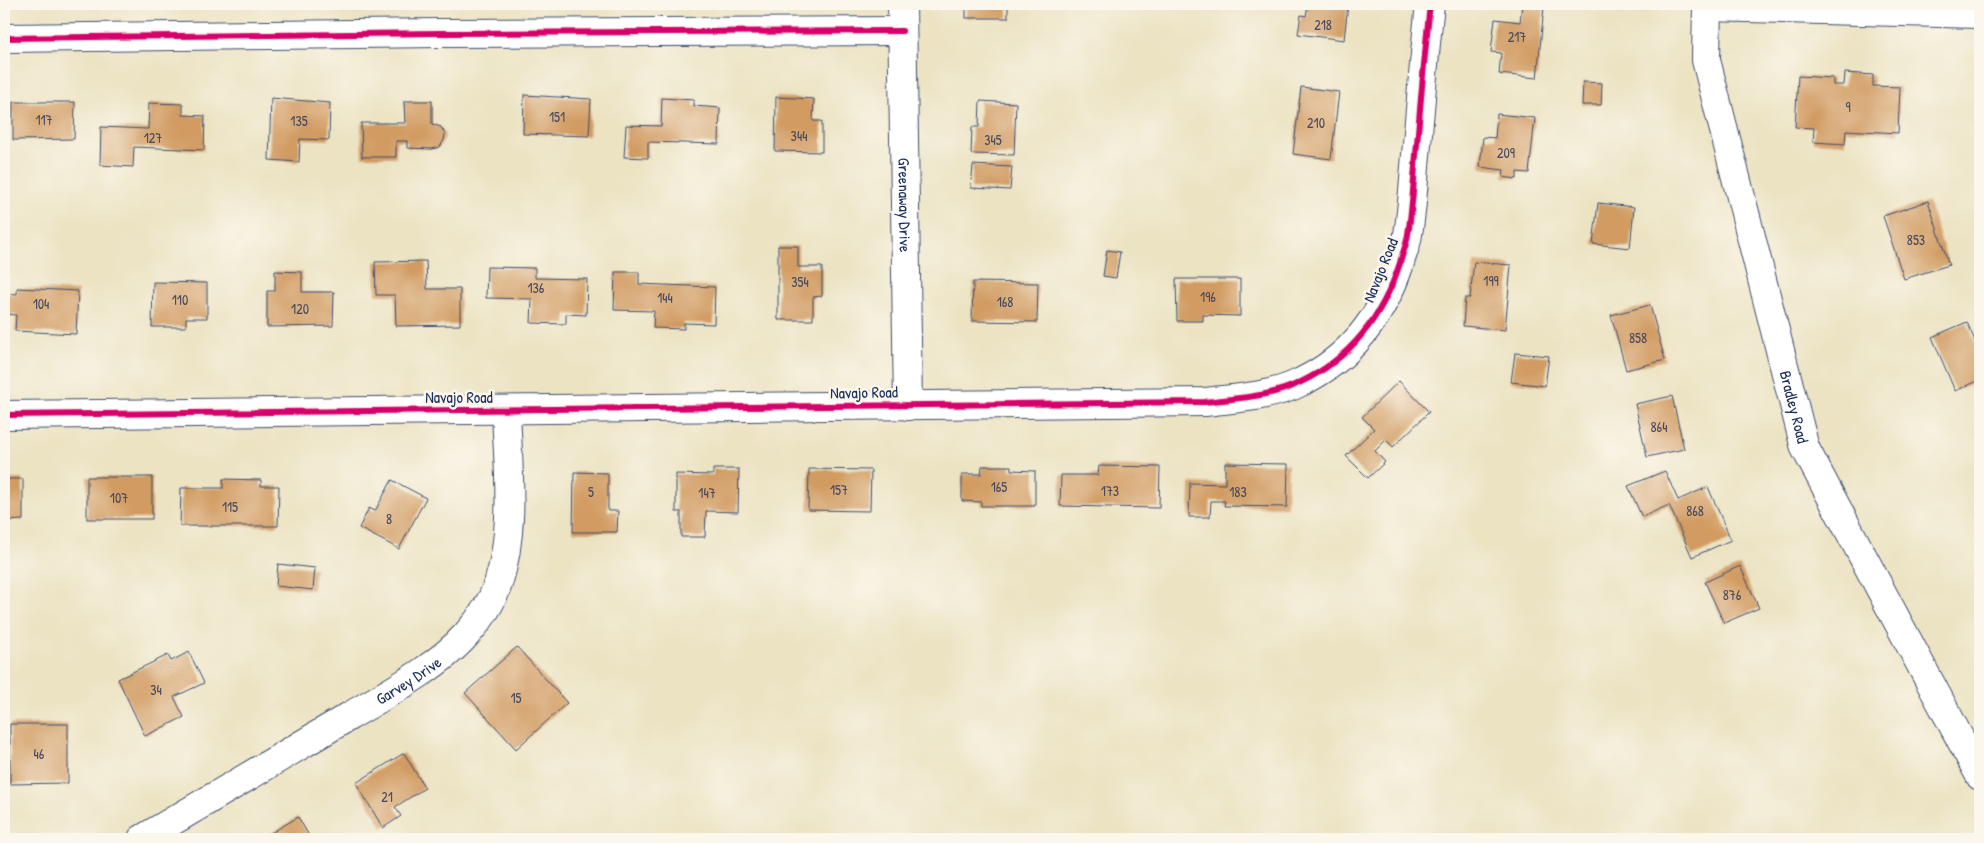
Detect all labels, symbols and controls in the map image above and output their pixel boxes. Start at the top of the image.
house number: 218 [1314,15,1332,34]
house number: 217 [1508,27,1526,46]
house number: 9 [1845,97,1851,116]
house number: 151 [549,107,565,126]
house number: 117 [35,110,53,129]
house number: 135 [290,111,308,130]
house number: 210 [1307,113,1325,132]
house number: 344 [791,126,807,145]
house number: 127 [144,128,162,147]
house number: 345 [984,130,1002,149]
house number: 209 [1497,143,1515,162]
street label: Greenaway Drive [893,158,917,253]
house number: 853 [1907,230,1925,249]
street label: Navajo Road [1357,235,1403,305]
house number: 199 [1483,271,1499,290]
house number: 354 [791,272,809,291]
house number: 136 [528,278,545,297]
house number: 196 [1200,287,1216,306]
house number: 144 [657,288,673,307]
house number: 110 [172,290,188,309]
house number: 168 [997,292,1013,311]
house number: 104 [33,294,49,313]
house number: 120 [291,299,309,318]
house number: 858 [1629,328,1647,347]
street label: Bradley Road [1775,368,1814,446]
street label: Navajo Road [830,380,898,404]
street label: Navajo Road [425,386,493,408]
house number: 864 [1651,417,1667,436]
house number: 165 [991,477,1007,496]
house number: 157 [830,480,848,499]
house number: 173 [1101,481,1119,500]
house number: 5 [588,482,594,501]
house number: 183 [1229,482,1247,501]
house number: 147 [698,483,716,502]
house number: 107 [110,488,128,507]
house number: 115 [222,497,238,516]
house number: 868 [1686,501,1704,520]
house number: 8 [386,509,392,528]
house number: 876 [1723,585,1742,604]
street label: Garvey Drive [372,651,446,709]
house number: 34 [150,680,162,699]
house number: 15 [510,688,522,707]
house number: 46 [34,744,45,763]
house number: 21 [381,787,393,806]

